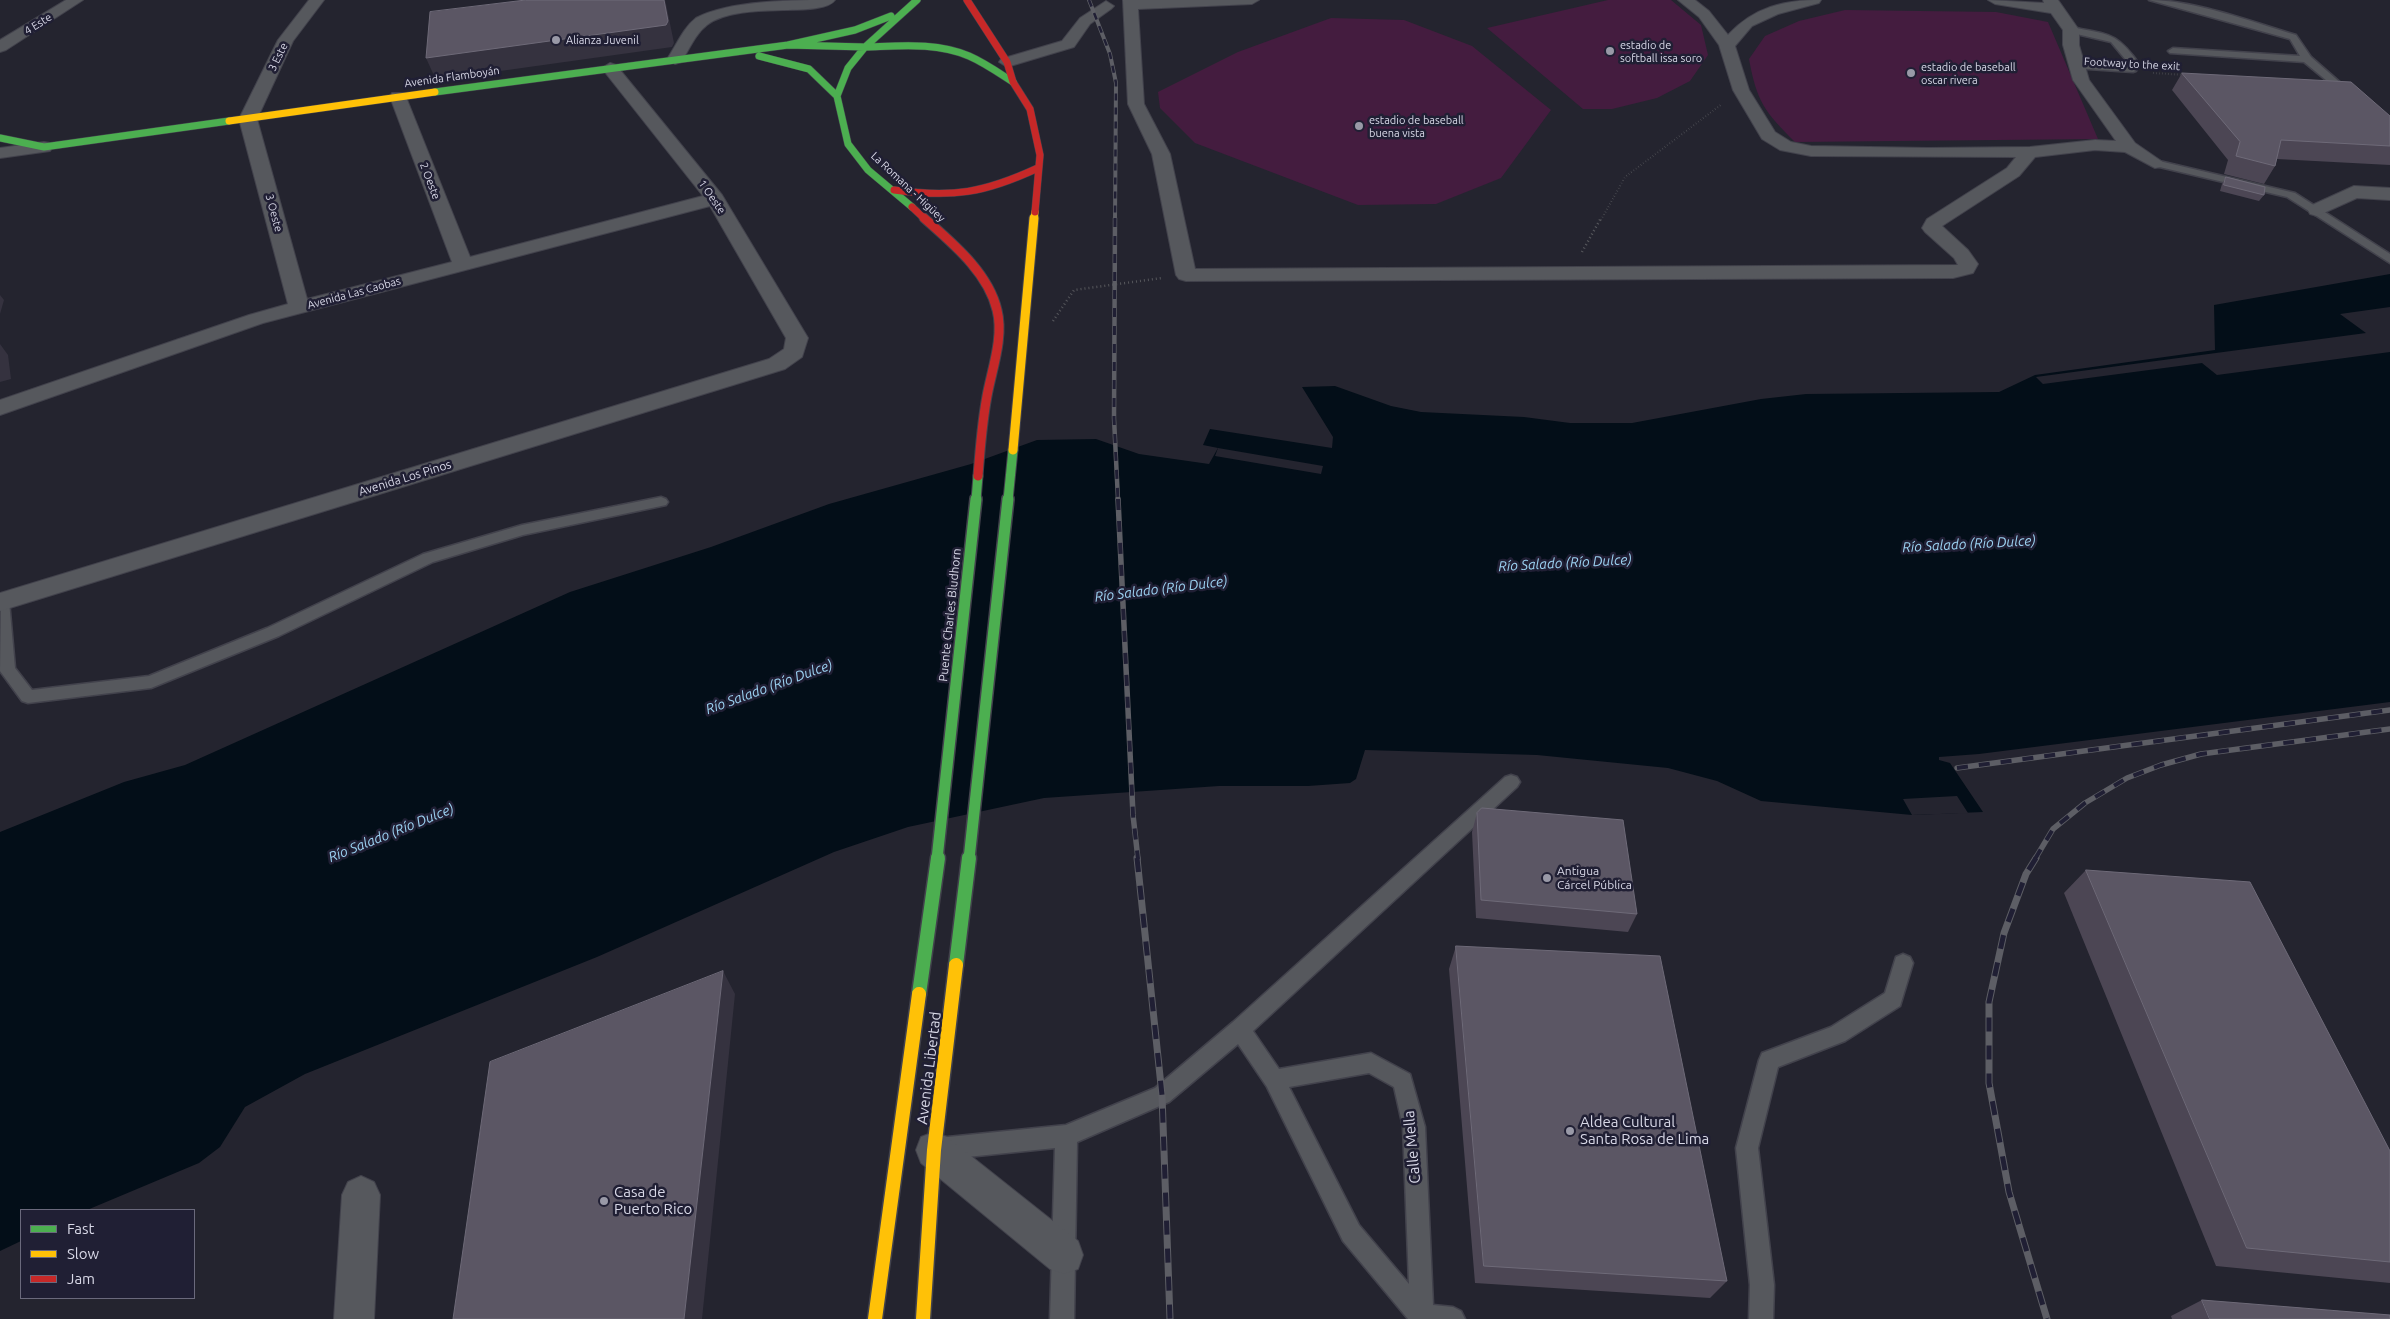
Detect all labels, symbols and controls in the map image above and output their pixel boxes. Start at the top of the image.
street label: 4 Este [22,10,54,38]
place label: Alianza Juvenil [566,33,639,47]
marker: Alianza Juvenil [550,34,562,46]
place label: estadio de softball issa soro [1620,38,1702,64]
street label: 3 Este [265,41,291,73]
marker: estadio de softball issa soro [1604,45,1616,57]
street label: Footway to the exit [2084,55,2180,73]
place label: estadio de baseball oscar rivera [1921,60,2016,86]
street label: Avenida Flamboyán [404,64,500,90]
marker: estadio de baseball oscar rivera [1905,67,1917,79]
place label: estadio de baseball buena vista [1369,113,1464,139]
marker: estadio de baseball buena vista [1353,120,1365,132]
street label: La Romana - Higüey [868,149,948,225]
street label: 2 Oeste [417,161,443,201]
street label: 1 Oeste [696,177,728,217]
street label: 3 Oeste [263,193,285,233]
street label: Avenida Las Caobas [306,274,402,312]
street label: Avenida Los Pinos [357,457,453,499]
water label: Río Salado (Río Dulce) [1902,532,2036,556]
street label: Puente Charles Bludhorn [936,548,964,682]
water label: Río Salado (Río Dulce) [1498,551,1632,575]
water label: Río Salado (Río Dulce) [1094,573,1228,605]
water label: Río Salado (Río Dulce) [703,656,835,718]
water label: Río Salado (Río Dulce) [326,800,456,866]
place label: Antigua Cárcel Pública [1557,864,1632,892]
marker: Antigua Cárcel Pública [1541,872,1553,884]
street label: Avenida Libertad [913,1011,945,1125]
street label: Calle Mella [1400,1110,1424,1184]
place label: Aldea Cultural Santa Rosa de Lima [1580,1113,1709,1148]
marker: Aldea Cultural Santa Rosa de Lima [1564,1125,1576,1137]
place label: Casa de Puerto Rico [614,1183,692,1218]
marker: Casa de Puerto Rico [598,1195,610,1207]
legend [20,1209,195,1299]
text: Fast [67,1220,94,1237]
text: Slow [67,1245,99,1262]
text: Jam [67,1270,95,1287]

